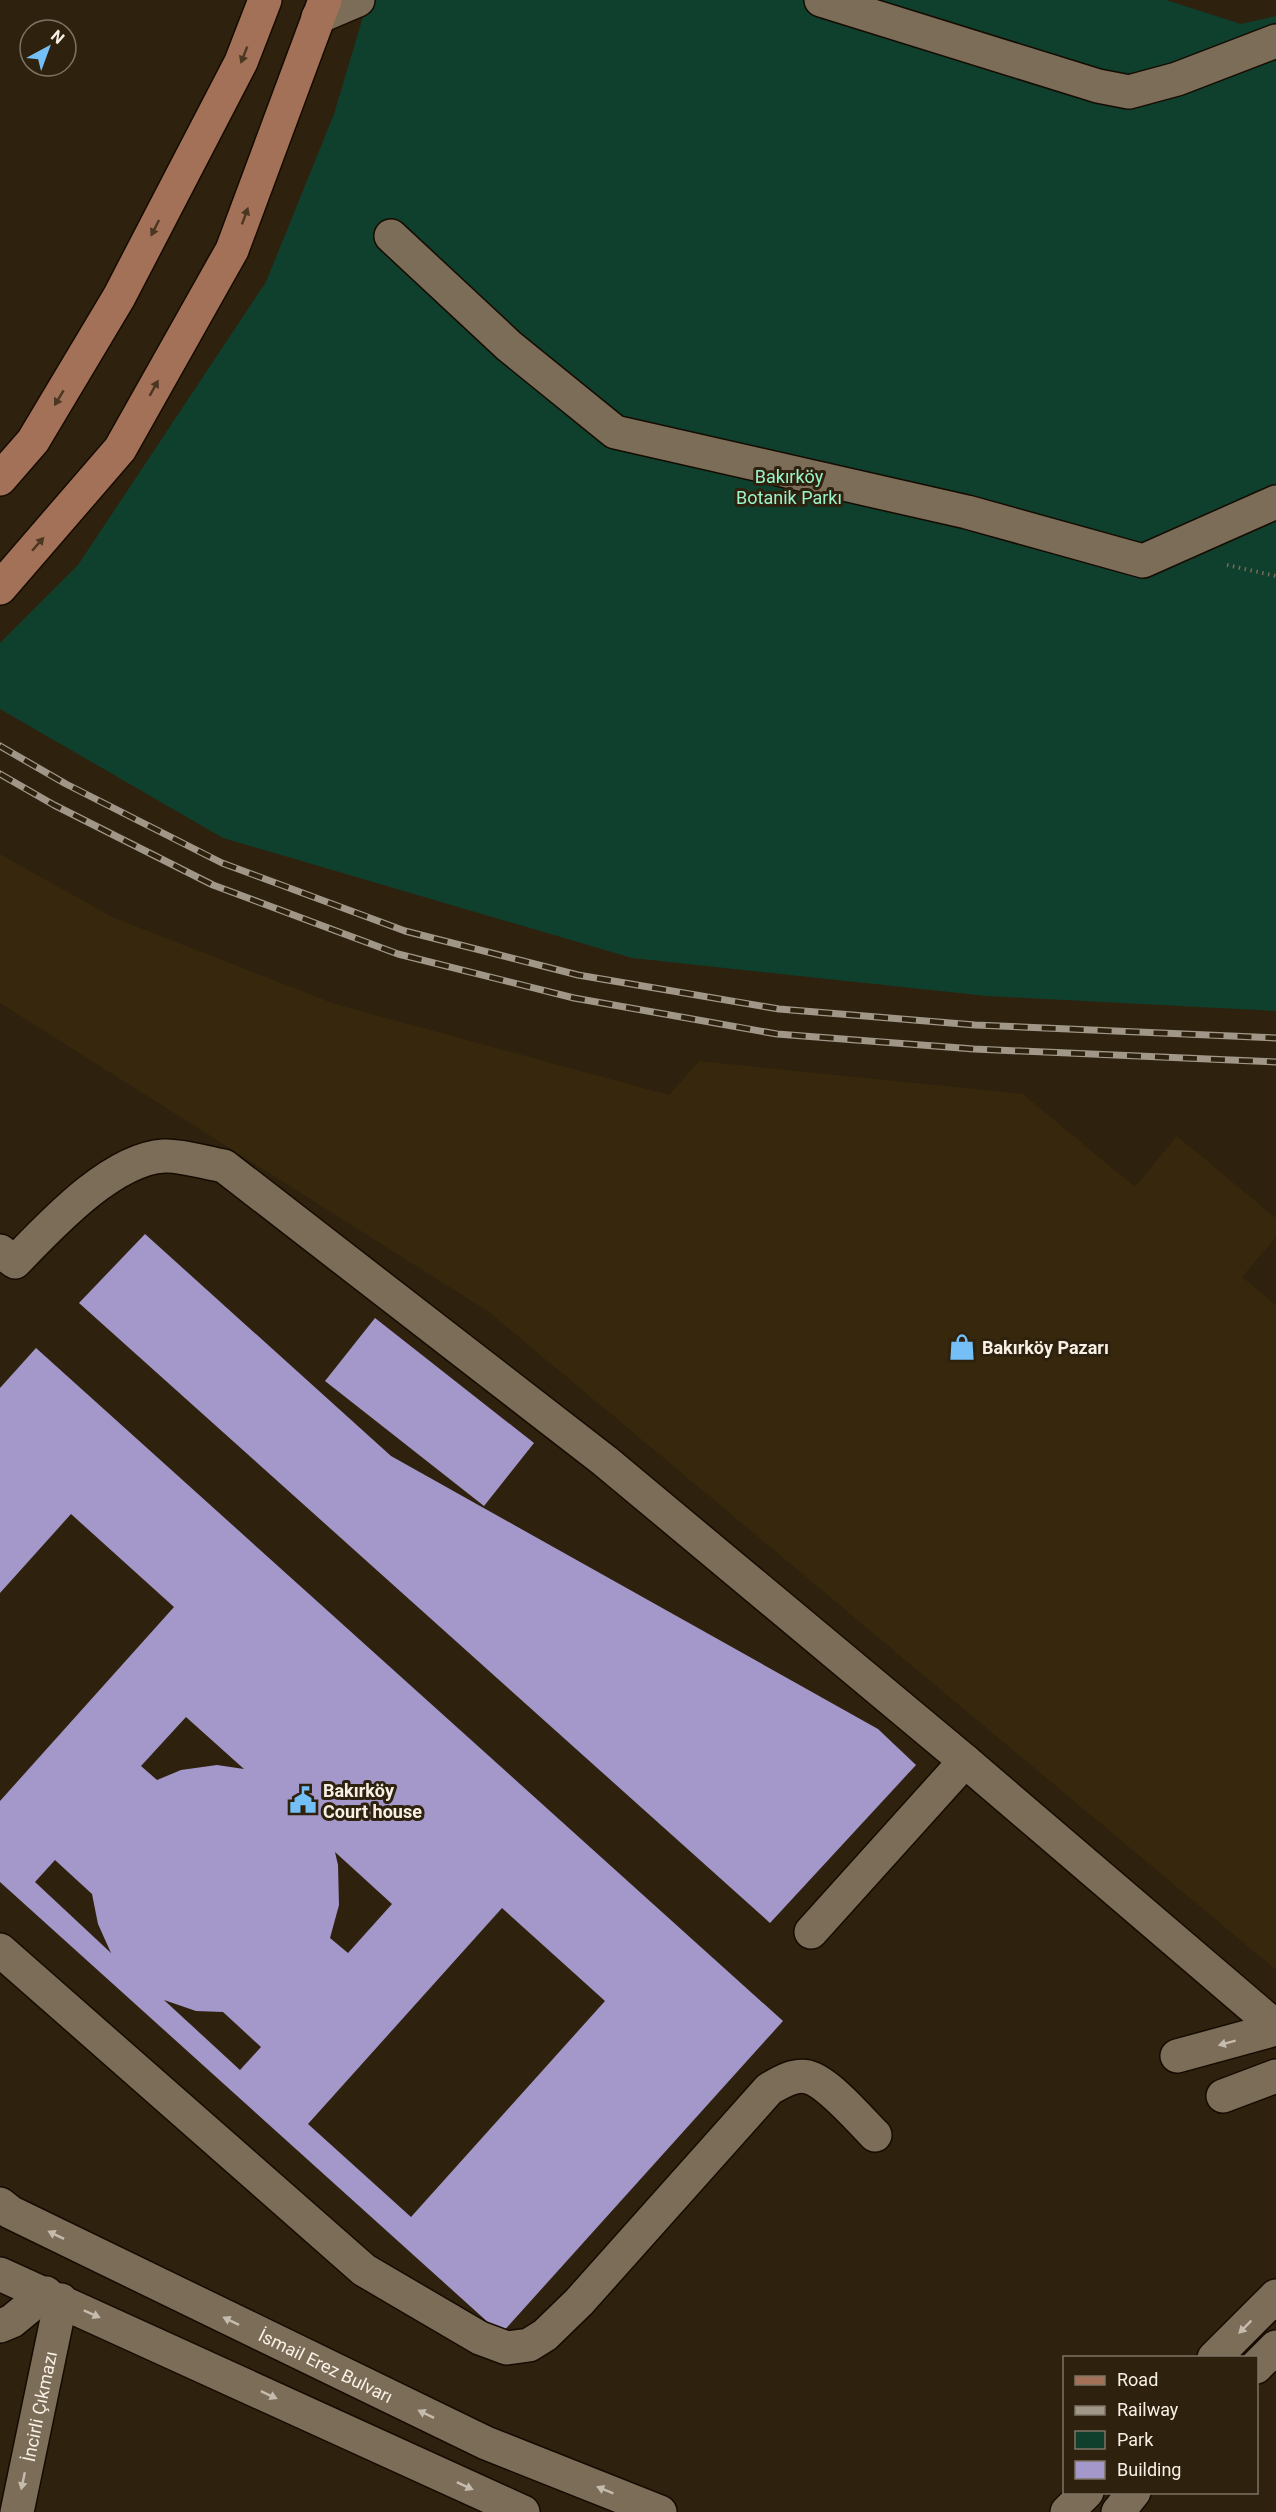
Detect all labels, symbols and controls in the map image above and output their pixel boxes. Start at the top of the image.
north arrow [18,18,78,78]
text: N [47,26,68,48]
one-way arrow [239,46,249,64]
one-way arrow [240,207,250,225]
one-way arrow [150,220,160,237]
one-way arrow [149,379,159,396]
one-way arrow [54,390,64,407]
park label: Bakırköy Botanik Parkı [736,466,842,508]
one-way arrow [31,537,44,552]
shop icon: Bakırköy Pazarı [947,1332,977,1362]
place label: Bakırköy Pazarı [982,1337,1109,1358]
place label: Bakırköy Court house [323,1780,422,1822]
public building icon: Bakırköy Court house [288,1785,318,1815]
one-way arrow [1217,2038,1236,2048]
one-way arrow [48,2230,65,2239]
one-way arrow [83,2310,101,2320]
one-way arrow [223,2316,240,2325]
one-way arrow [1238,2319,1252,2334]
street label: İsmail Erez Bulvarı [255,2324,397,2407]
street label: İncirli Çıkmazı [17,2349,61,2463]
legend [1063,2356,1258,2494]
text: Road [1117,2369,1158,2390]
one-way arrow [261,2391,278,2400]
text: Railway [1117,2399,1179,2420]
one-way arrow [417,2410,434,2419]
text: Park [1117,2429,1154,2450]
text: Building [1117,2459,1181,2480]
one-way arrow [18,2472,28,2490]
one-way arrow [457,2481,474,2490]
one-way arrow [596,2485,614,2495]

